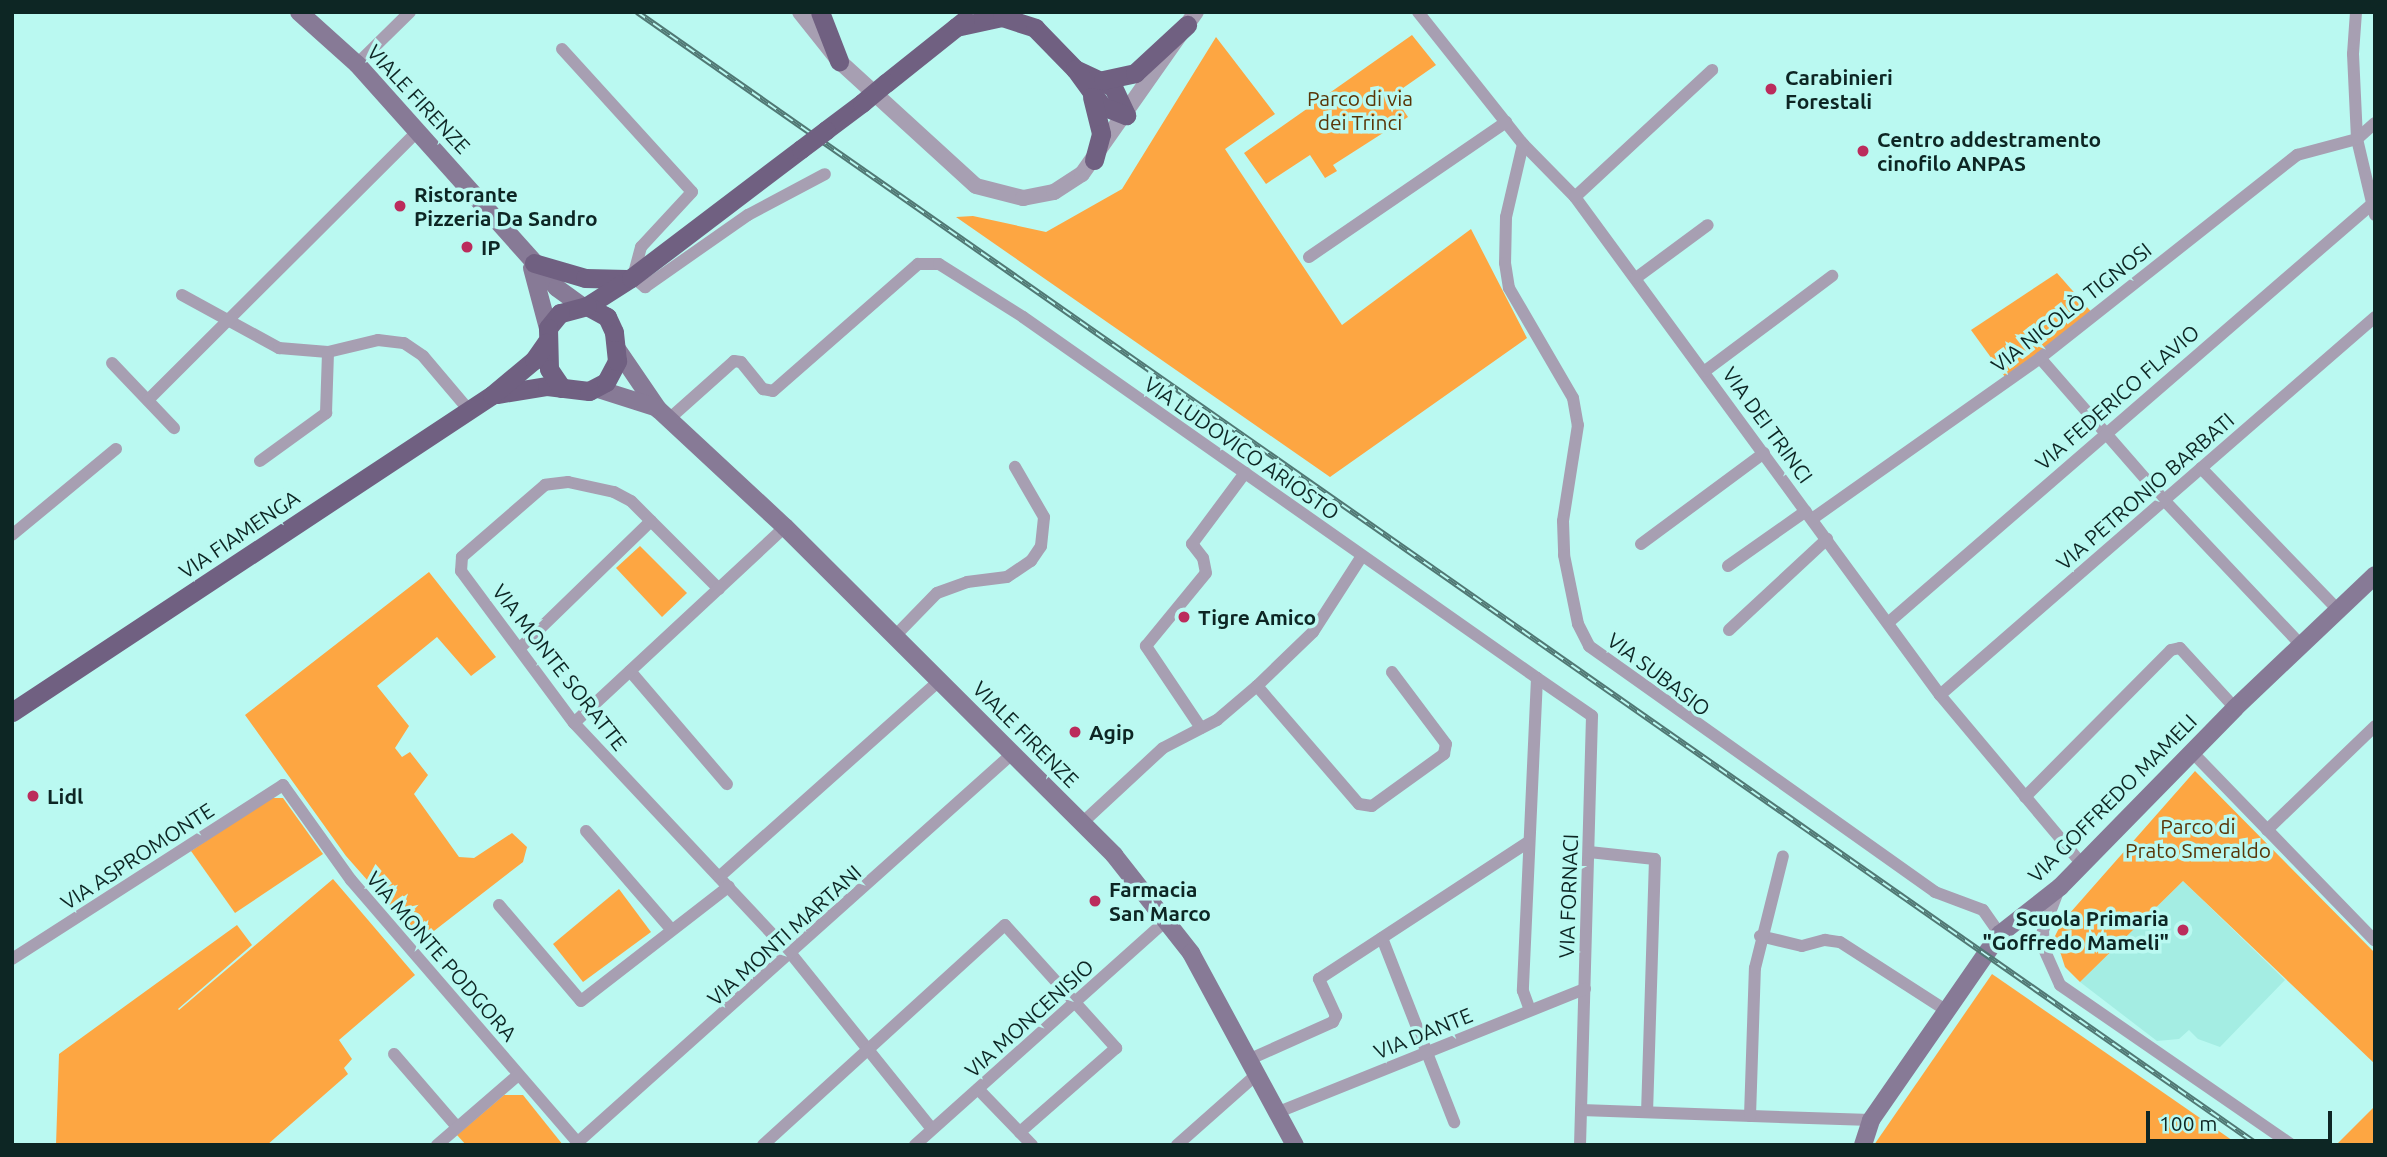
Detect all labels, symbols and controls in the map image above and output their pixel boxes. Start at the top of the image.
street label: VIALE FIRENZE [362,39,476,159]
place label: Carabinieri Forestali [1785,64,1893,114]
marker: Carabinieri Forestali [1763,81,1779,97]
park label: Parco di via dei Trinci [1307,85,1413,135]
place label: Centro addestramento cinofilo ANPAS [1877,126,2101,176]
marker: Centro addestramento cinofilo ANPAS [1855,143,1871,159]
place label: Ristorante Pizzeria Da Sandro [414,181,598,231]
marker: Ristorante Pizzeria Da Sandro [392,198,408,214]
place label: IP [481,234,501,260]
street label: VIA NICOLÒ TIGNOSI [1986,237,2156,377]
marker: IP [459,239,475,255]
street label: VIA FEDERICO FLAVIO [2030,319,2204,475]
street label: VIA DEI TRINCI [1717,362,1819,488]
street label: VIA LUDOVICO ARIOSTO [1140,371,1344,525]
street label: VIA PETRONIO BARBATI [2051,407,2239,575]
street label: VIA FIAMENGA [174,484,304,584]
street label: VIA MONTE SORATTE [487,579,633,755]
place label: Tigre Amico [1198,604,1316,630]
marker: Tigre Amico [1176,609,1192,625]
street label: VIA SUBASIO [1603,627,1715,721]
street label: VIALE FIRENZE [968,676,1084,792]
street label: VIA GOFFREDO MAMELI [2022,708,2202,888]
place label: Agip [1089,719,1134,745]
marker: Agip [1067,724,1083,740]
place label: Lidl [47,783,83,809]
marker: Lidl [25,788,41,804]
street label: VIA ASPROMONTE [56,797,218,915]
park label: Parco di Prato Smeraldo [2125,813,2271,863]
street label: VIA FORNACI [1553,833,1583,959]
street label: VIA MONTI MARTANI [702,859,866,1011]
street label: VIA MONTE PODGORA [362,866,522,1046]
place label: Farmacia San Marco [1109,876,1211,926]
marker: Farmacia San Marco [1087,893,1103,909]
place label: Scuola Primaria "Goffredo Mameli" [1982,905,2169,955]
marker: Scuola Primaria "Goffredo Mameli" [2175,922,2191,938]
street label: VIA MONCENISIO [959,954,1099,1082]
street label: VIA DANTE [1370,1002,1476,1064]
scale bar [2149,1098,2334,1142]
text: 100 m [2159,1111,2217,1135]

